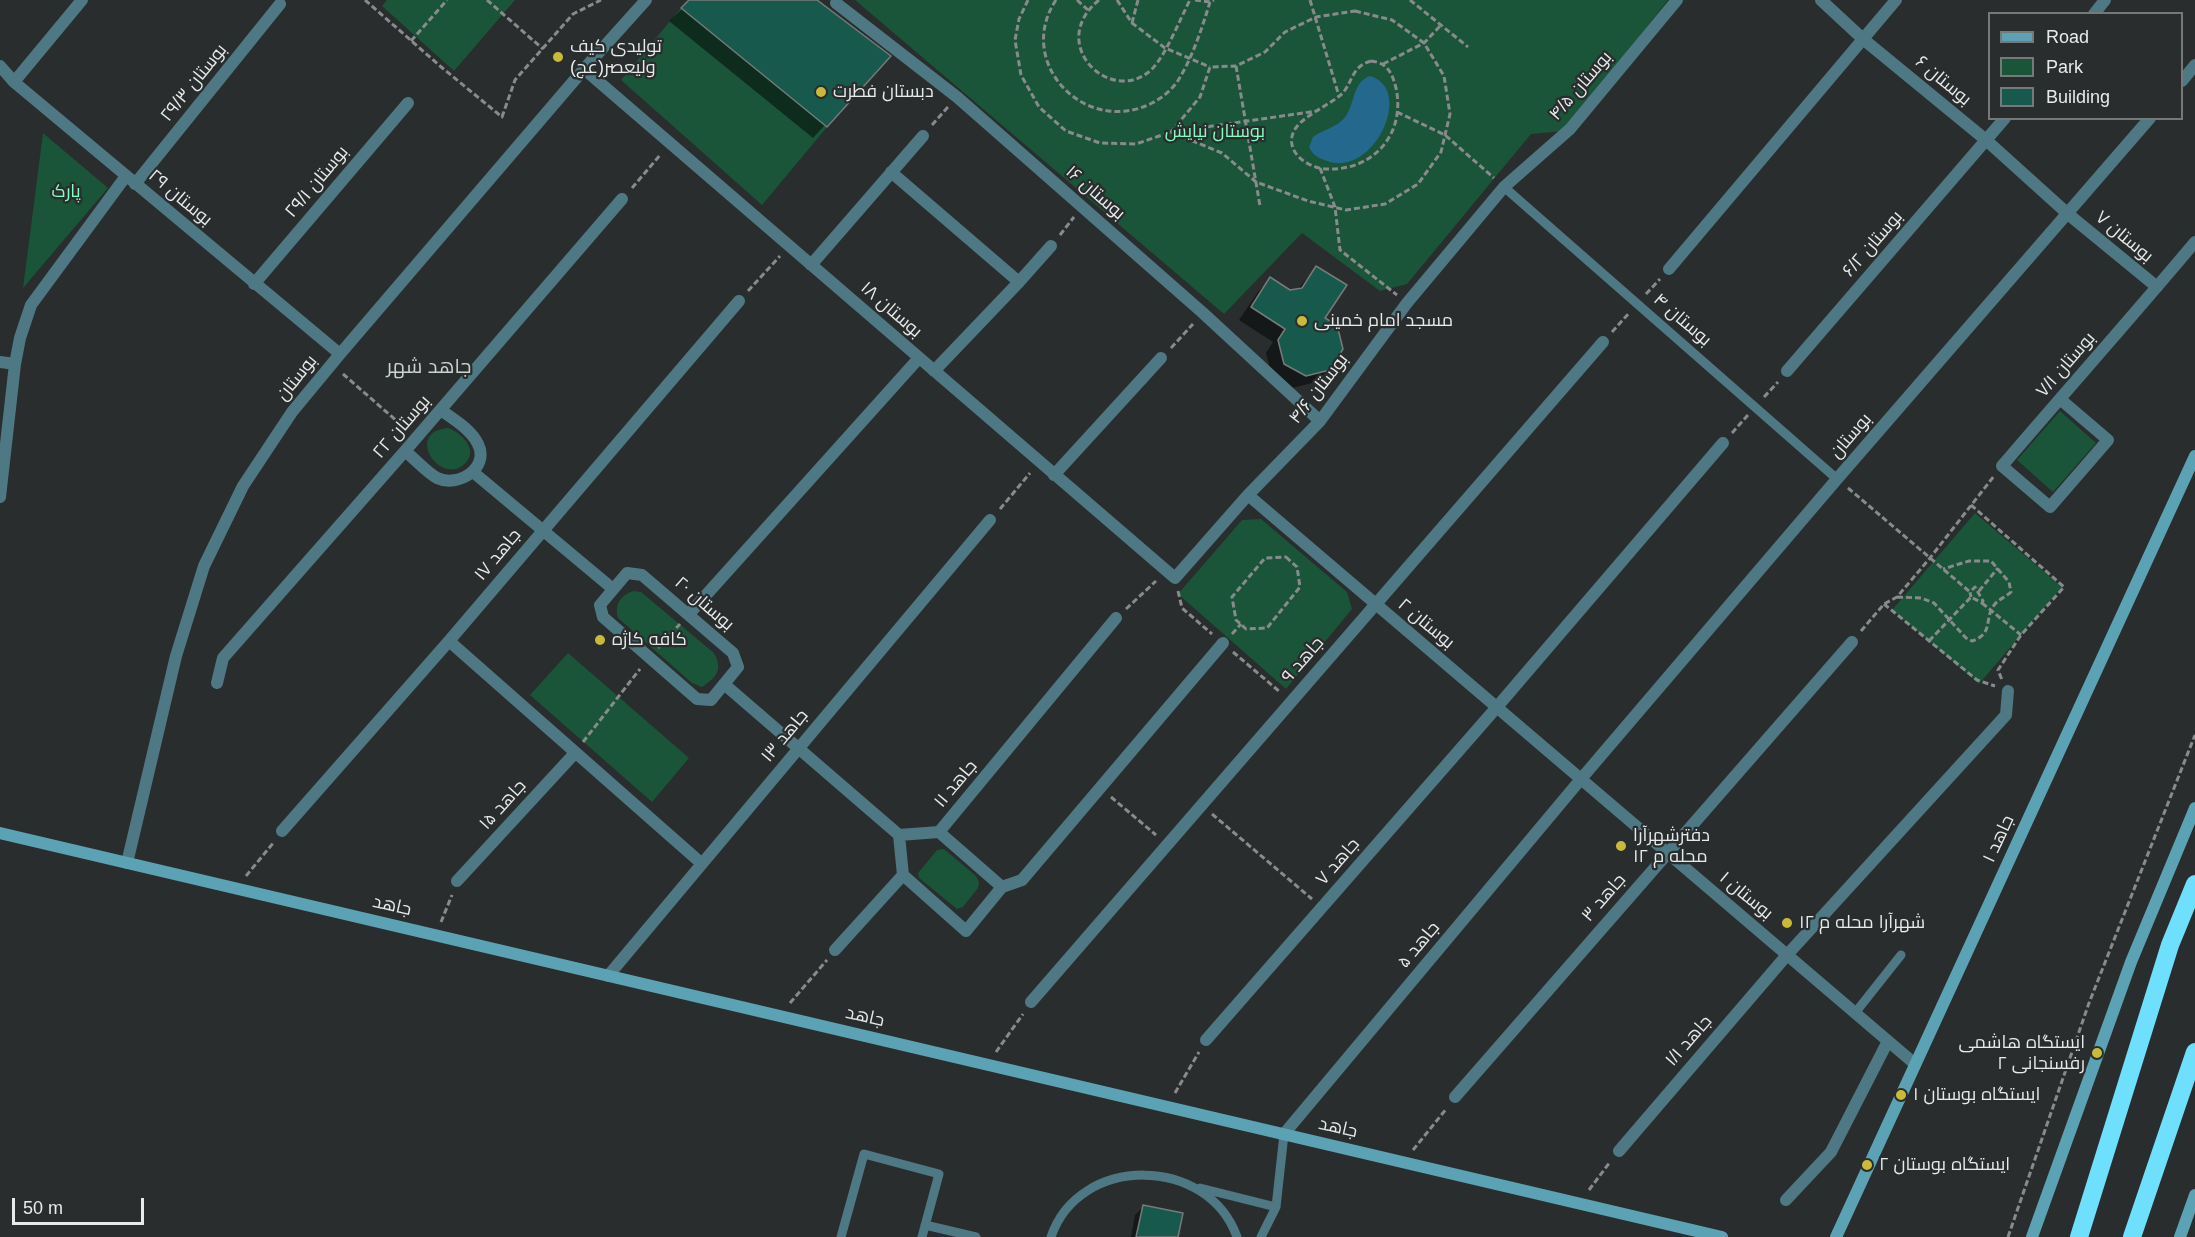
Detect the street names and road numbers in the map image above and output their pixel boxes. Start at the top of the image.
street label: بوستان ۲۹/۳ [156,40,232,126]
street label: بوستان ۴/۵ [1545,47,1617,125]
street label: بوستان ۶ [1911,51,1975,111]
street label: بوستان ۲۹/۱ [281,142,353,222]
street label: بوستان ۱۶ [1061,161,1129,225]
street label: بوستان ۲۹ [144,165,216,231]
street label: بوستان ۶/۲ [1838,206,1908,282]
street label: بوستان ۷ [2091,207,2157,267]
street label: بوستان ۱۸ [856,277,926,343]
street label: بوستان ۴ [1649,289,1715,351]
street label: بوستان ۷/۱ [2032,328,2100,402]
street label: بوستان ۴/۶ [1285,350,1353,428]
street label: بوستان [272,351,322,405]
street label: بوستان ۲۲ [369,391,435,463]
street label: بوستان [1826,409,1876,463]
street label: جاهد ۱۷ [470,525,526,585]
street label: بوستان ۲۰ [670,572,738,636]
street label: بوستان ۲ [1393,594,1459,654]
street label: جاهد ۹ [1277,633,1329,687]
street label: جاهد ۱۳ [757,705,813,767]
street label: جاهد ۱۱ [930,756,982,812]
street label: جاهد ۱۵ [475,776,531,834]
street label: جاهد ۱ [1979,812,2019,866]
street label: جاهد ۷ [1312,834,1364,890]
street label: بوستان ۱ [1715,867,1777,925]
street label: جاهد ۳ [1577,870,1631,926]
street label: جاهد [370,891,414,921]
street label: جاهد ۵ [1393,917,1445,973]
street label: جاهد [843,1002,887,1032]
street label: جاهد ۱/۱ [1661,1011,1717,1071]
street label: جاهد [1316,1113,1360,1143]

